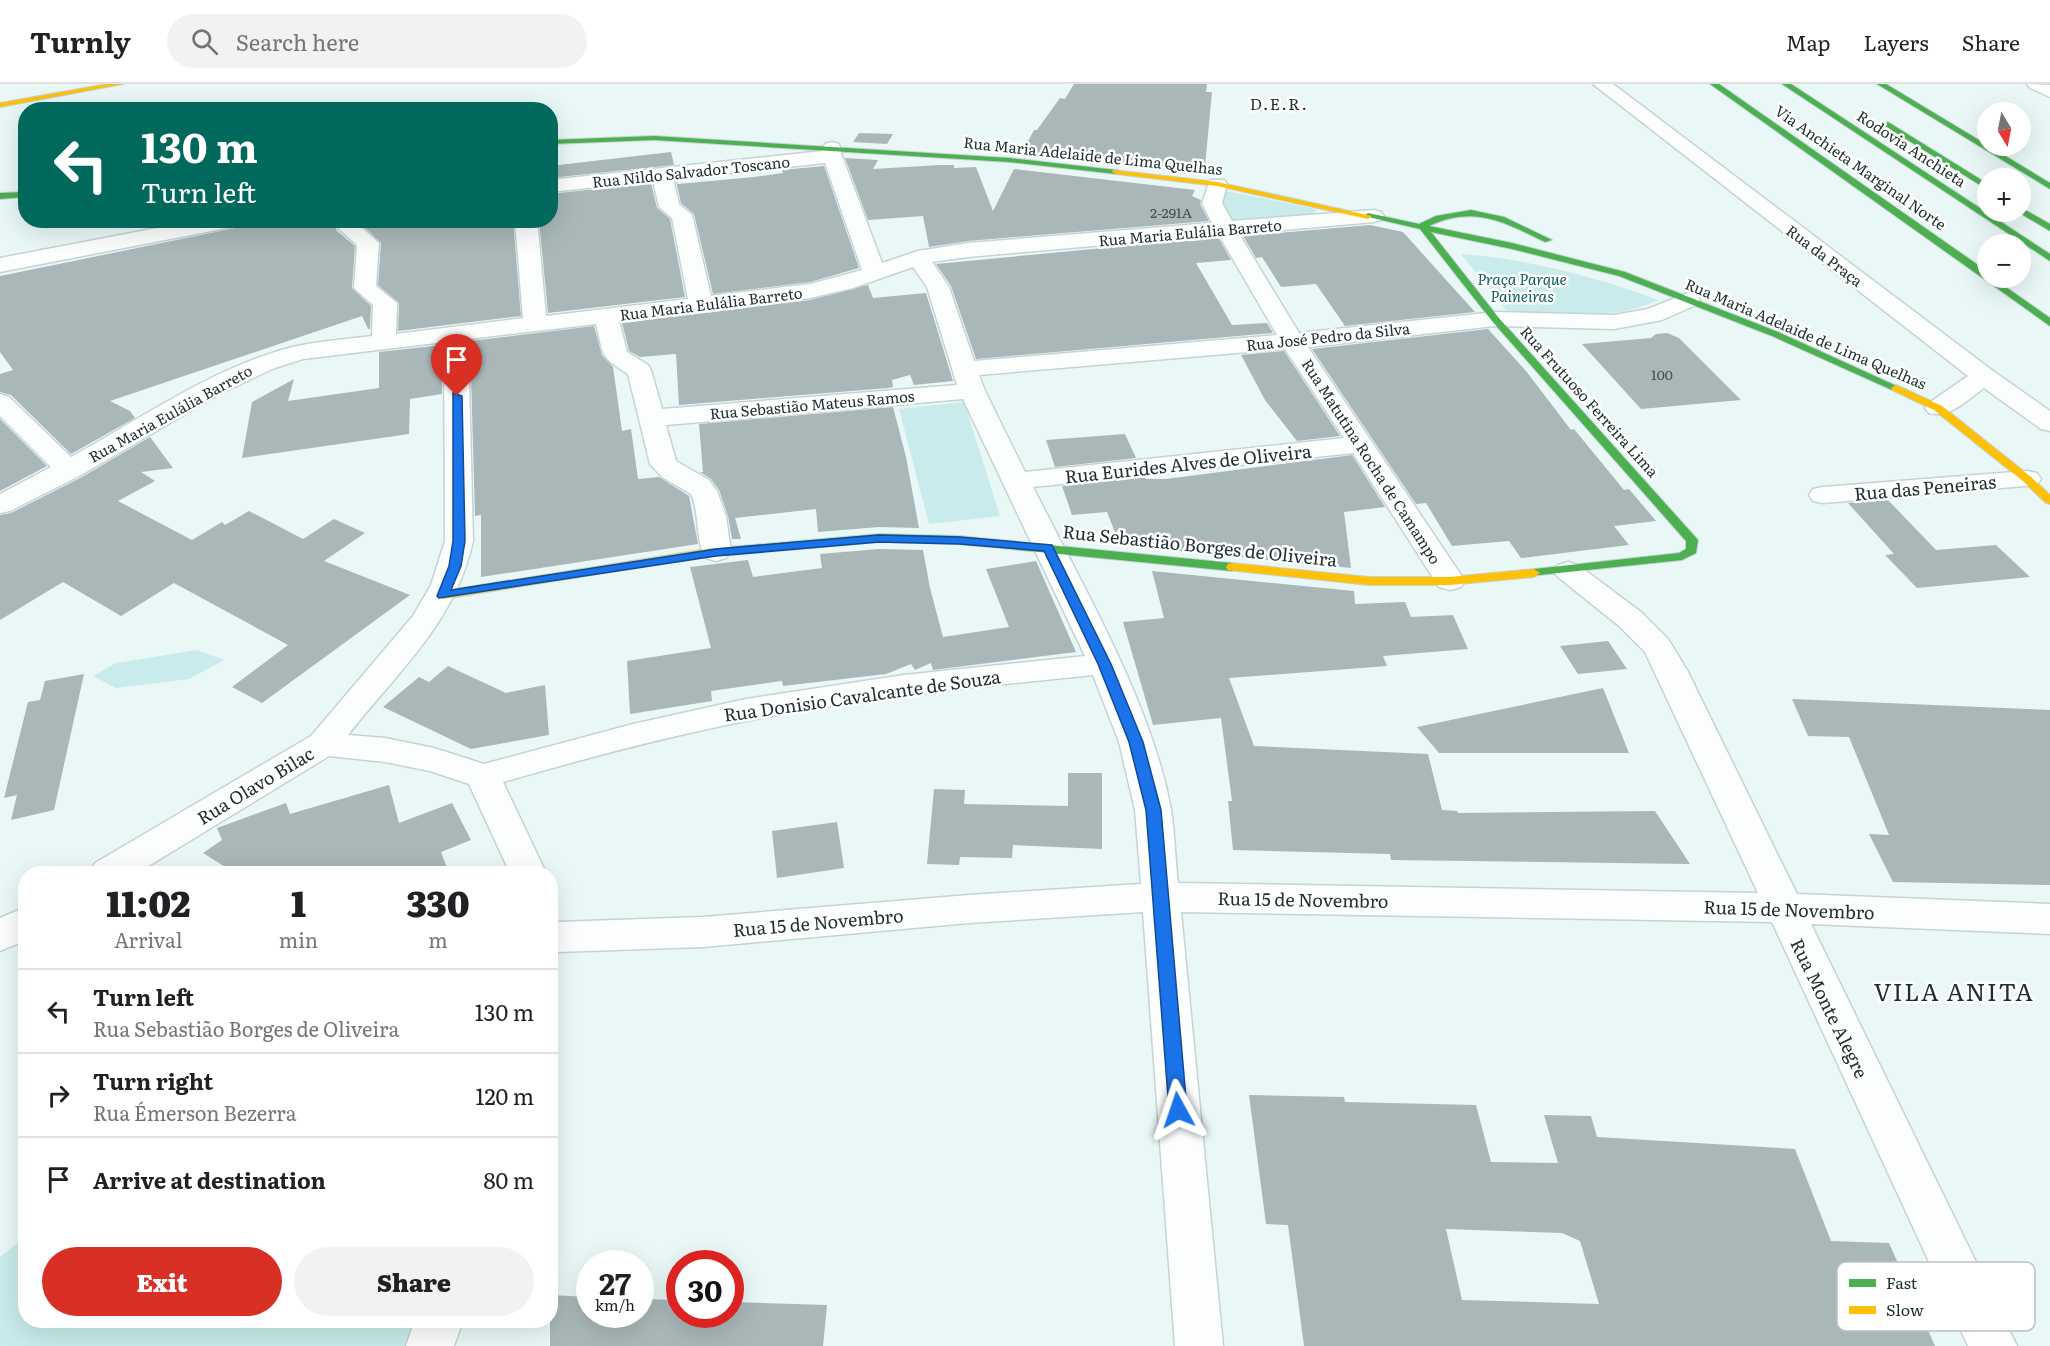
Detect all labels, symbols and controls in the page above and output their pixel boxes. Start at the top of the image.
search box [167,14,587,68]
text: Turnly [30,20,131,62]
icon: search [188,25,221,58]
text: Search here [236,25,359,58]
text: Map [1786,26,1831,57]
text: Layers [1864,26,1929,57]
text: Share [1962,26,2020,57]
district label: D.E.R. [1250,91,1308,115]
street label: Via Anchieta Marginal Norte [1771,99,1952,235]
north arrow [1977,102,2031,156]
map controls [1977,102,2031,288]
street label: Rodovia Anchieta [1853,104,1972,193]
text: 130 m [141,114,258,176]
icon: left [42,126,120,204]
street label: Rua Maria Adelaide de Lima Quelhas [962,130,1224,180]
street label: Rua Nildo Salvador Toscano [591,149,791,193]
button: + [1977,168,2031,222]
text: Turn left [141,171,256,211]
house number: 2-291A [1150,202,1193,222]
street label: Rua Maria Eulália Barreto [1097,213,1283,251]
street label: Rua da Praça [1782,219,1869,292]
button: − [1977,234,2031,288]
park label: Praça Parque Paineiras [1477,267,1567,307]
street label: Rua Maria Adelaide de Lima Quelhas [1682,272,1930,395]
street label: Rua Maria Eulália Barreto [618,280,804,326]
street label: Rua José Pedro da Silva [1245,316,1412,356]
street label: Rua Frutuoso Ferreira Lima [1516,320,1665,483]
pin [431,334,482,396]
icon: arrive [440,343,473,376]
street label: Rua Matutina Rocha de Camampo [1297,354,1447,568]
street label: Rua Maria Eulália Barreto [84,358,256,468]
house number: 100 [1651,364,1673,384]
street label: Rua Sebastião Mateus Ramos [709,384,916,424]
street label: Rua Eurides Alves de Oliveira [1063,437,1313,489]
street label: Rua das Peneiras [1853,467,1997,507]
street label: Rua Sebastião Borges de Oliveira [1061,517,1339,573]
street label: Rua Donisio Cavalcante de Souza [722,662,1003,728]
street label: Rua Olavo Bilac [191,739,319,831]
text: 11:02 [106,875,190,928]
text: 1 [291,875,306,928]
text: 330 [406,875,470,928]
street label: Rua 15 de Novembro [1217,884,1389,914]
street label: Rua 15 de Novembro [1703,893,1875,925]
street label: Rua 15 de Novembro [732,901,904,943]
text: Arrival [114,924,183,954]
text: min [279,924,318,954]
text: m [428,924,448,954]
street label: Rua Monte Alegre [1784,933,1876,1083]
district label: VILA ANITA [1874,973,2034,1008]
text: Turn left [93,980,194,1013]
icon: left [42,995,75,1028]
text: 130 m [475,995,534,1028]
text: Rua Sebastião Borges de Oliveira [93,1013,399,1043]
text: Turn right [93,1064,213,1097]
position arrow [1146,1078,1210,1142]
icon: right [42,1079,75,1112]
text: 120 m [475,1079,534,1112]
text: Rua Émerson Bezerra [93,1097,297,1127]
icon: arrive [42,1163,75,1196]
text: Arrive at destination [93,1163,326,1196]
text: 80 m [483,1163,534,1196]
button: Exit [42,1247,282,1316]
button: Share [294,1247,534,1316]
speed limit sign: 30 [666,1250,744,1328]
text: 27 [599,1260,631,1304]
legend [1837,1262,2035,1331]
text: Fast [1886,1270,1918,1294]
text: km/h [595,1293,635,1316]
text: Slow [1886,1297,1924,1321]

